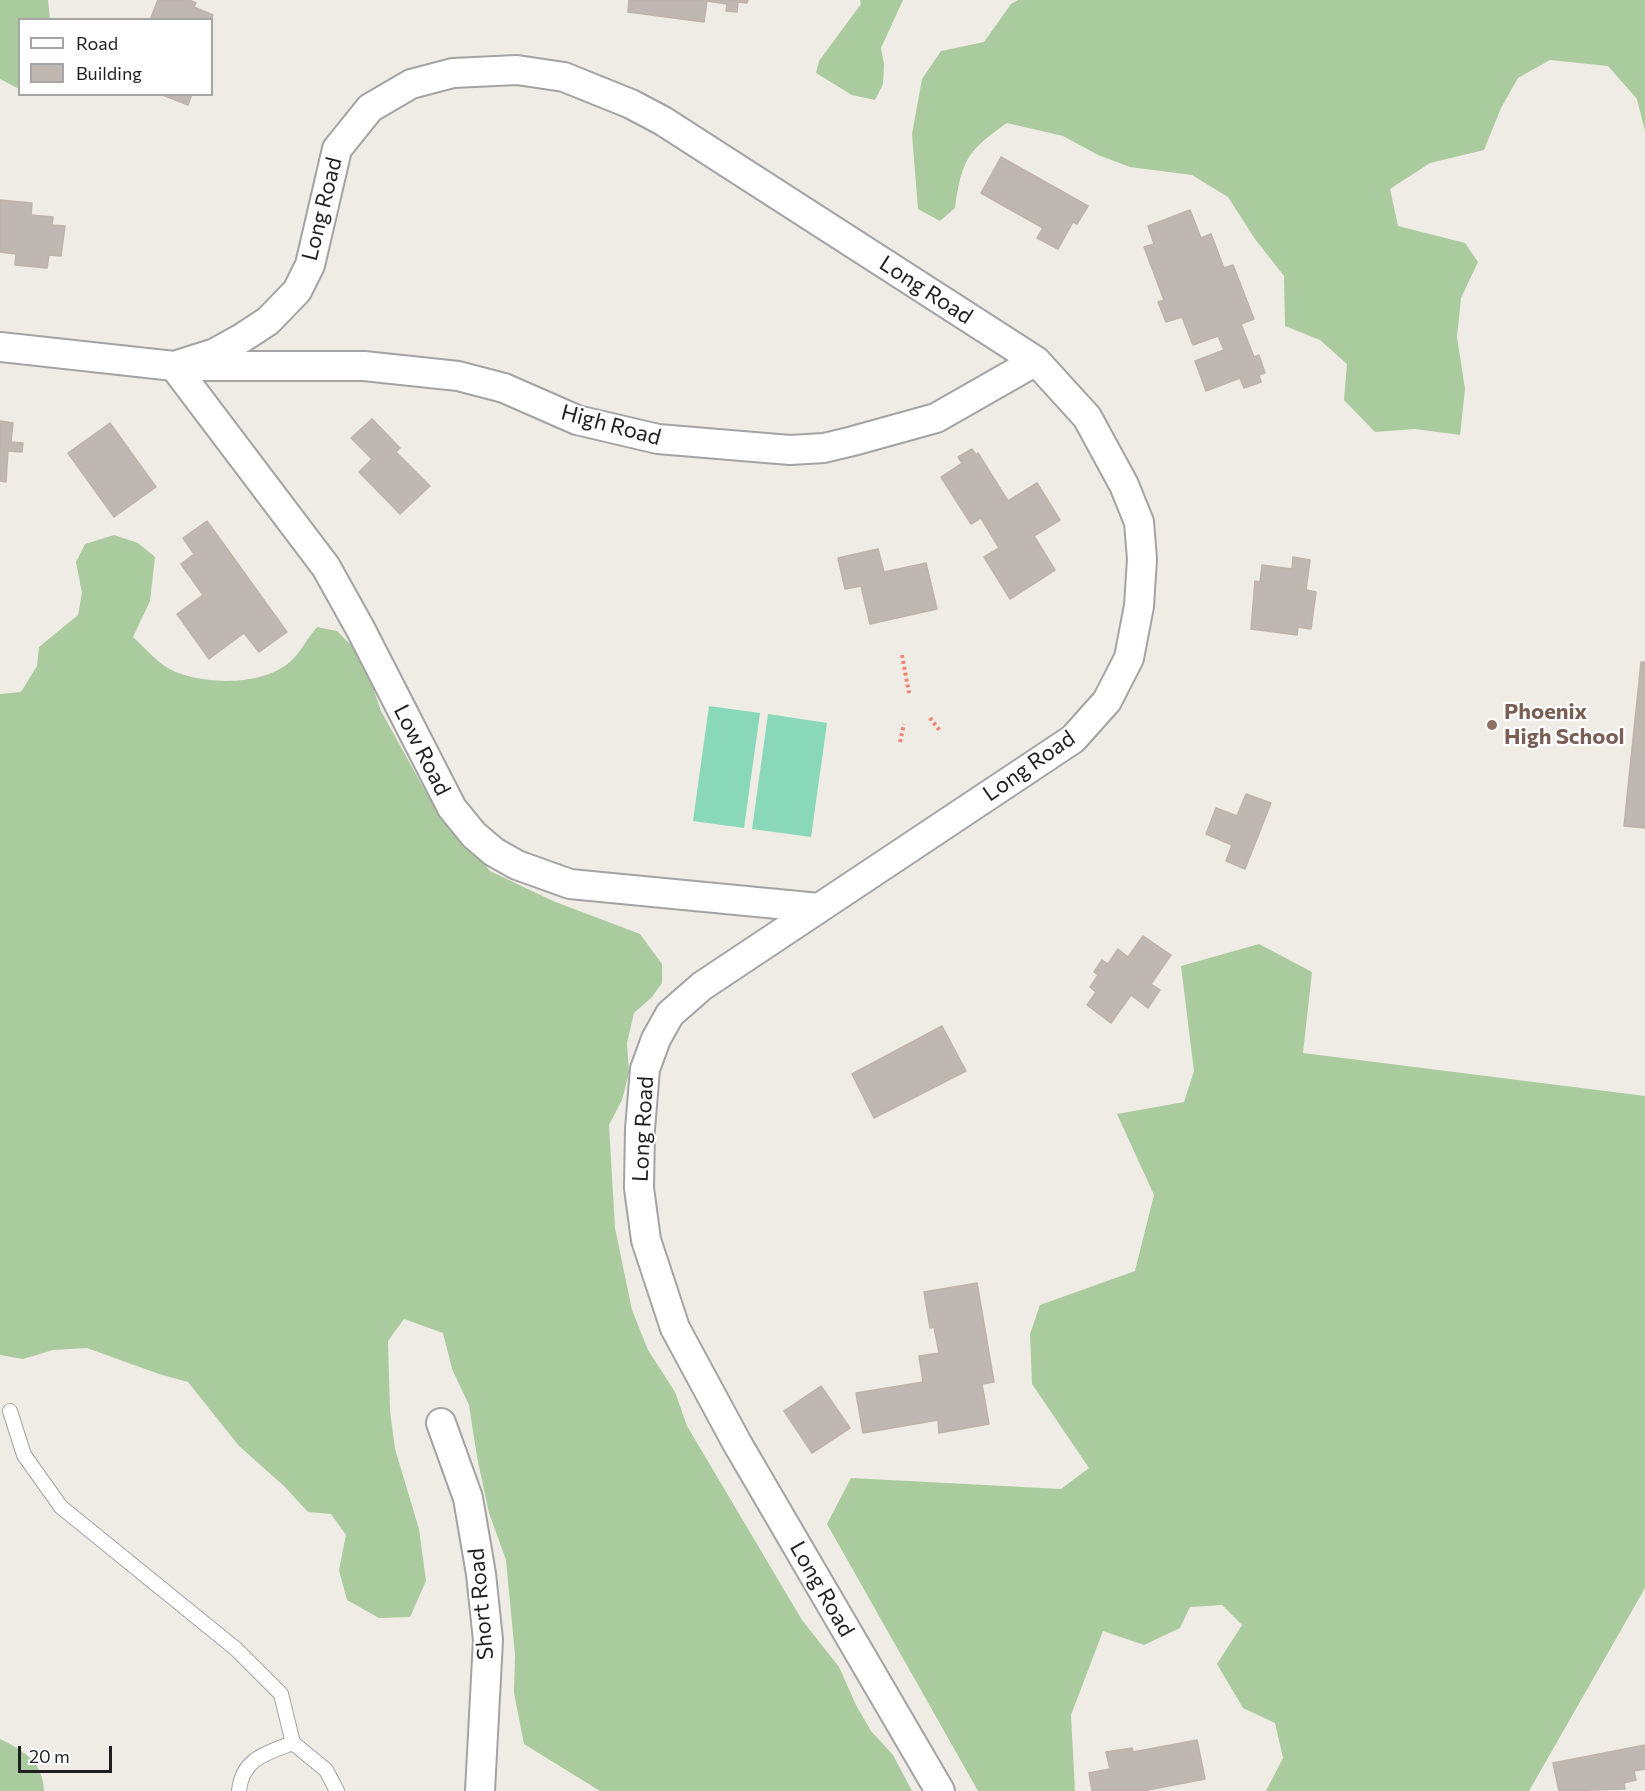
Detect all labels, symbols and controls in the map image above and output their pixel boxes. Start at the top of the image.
legend [18,18,213,96]
text: Road [76,32,118,54]
text: Building [76,62,142,84]
street label: Long Road [296,154,348,264]
street label: Long Road [874,250,978,330]
street label: High Road [558,399,664,451]
place label: Phoenix High School [1504,699,1625,750]
street label: Low Road [388,700,456,800]
marker: Phoenix High School [1485,718,1499,732]
street label: Long Road [978,725,1080,807]
street label: Long Road [627,1075,659,1183]
street label: Long Road [784,1537,860,1641]
street label: Short Road [463,1547,499,1661]
scale bar [21,1734,116,1772]
text: 20 m [29,1745,70,1767]

